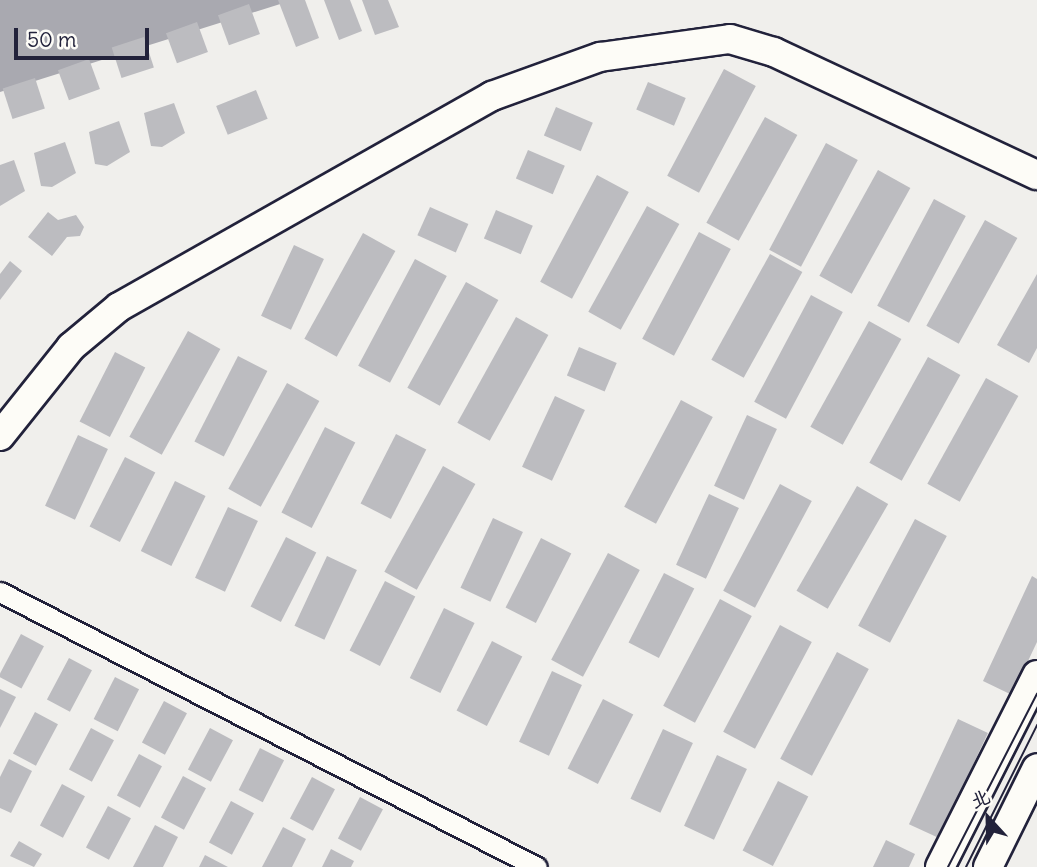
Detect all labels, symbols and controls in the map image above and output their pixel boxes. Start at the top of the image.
scale bar [18,14,152,58]
text: 50 m [27,26,76,53]
north arrow [953,783,1023,853]
text: 北 [967,784,993,813]

